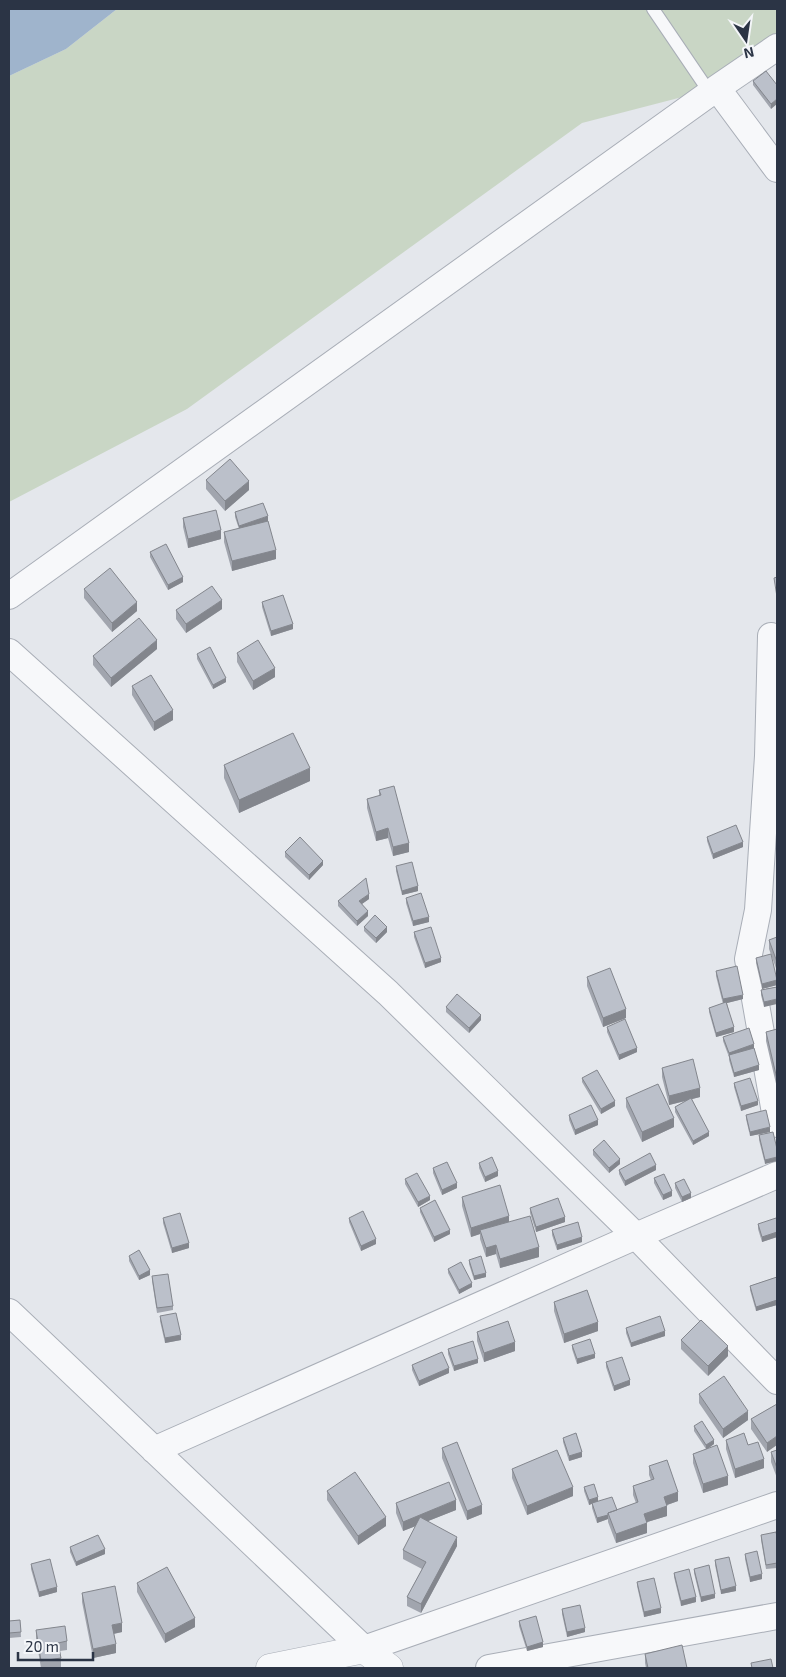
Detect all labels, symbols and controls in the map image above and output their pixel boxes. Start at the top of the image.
north arrow [721,15,771,65]
text: N [742,44,756,63]
scale bar [18,1630,92,1662]
text: 20 m [25,1637,59,1655]

